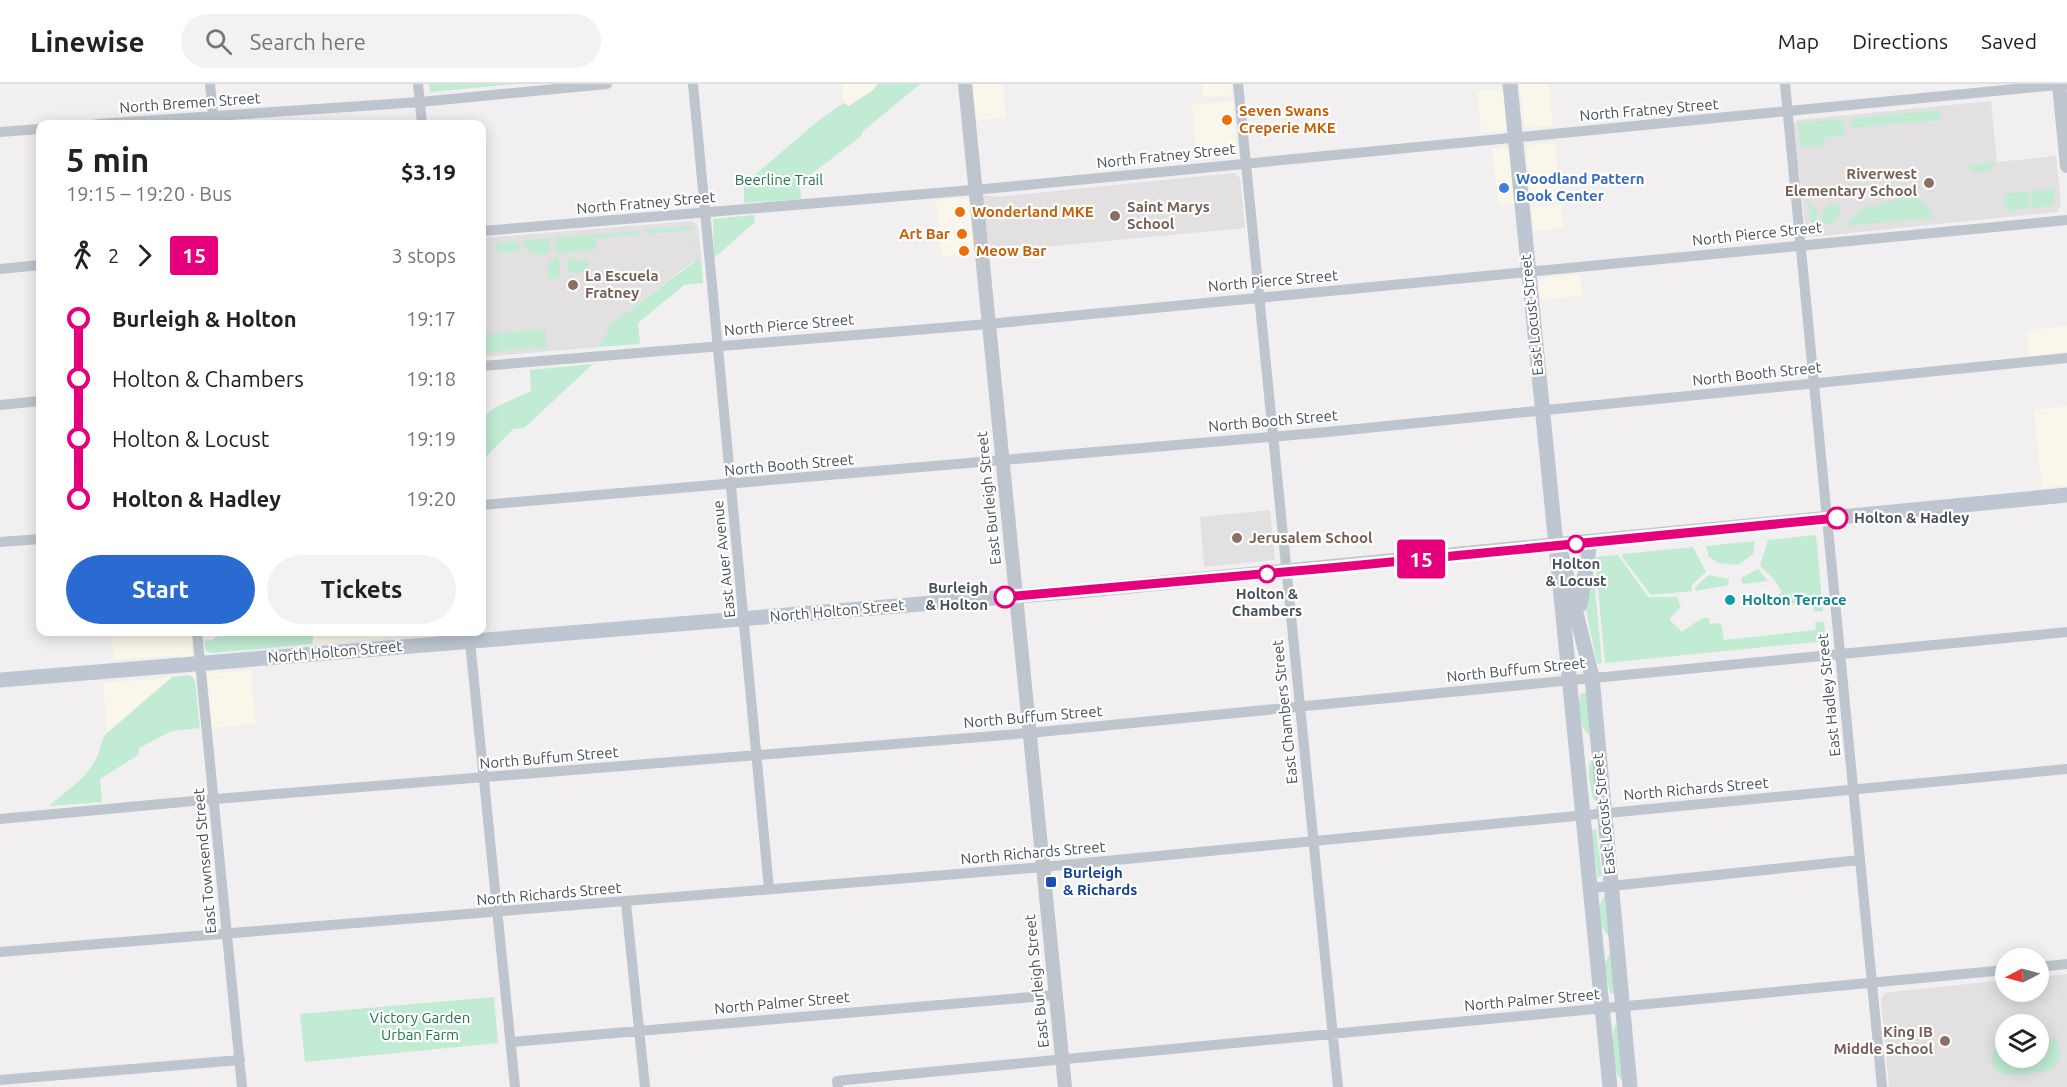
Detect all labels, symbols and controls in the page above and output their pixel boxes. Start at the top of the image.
search box [181,14,601,68]
icon: search [202,25,235,58]
text: Linewise [30,26,145,57]
text: Search here [250,29,366,54]
text: Map [1778,29,1819,53]
text: Directions [1852,29,1948,53]
text: Saved [1981,29,2037,53]
street label: North Bremen Street [119,89,261,116]
street label: North Fratney Street [1579,95,1719,124]
place label: Seven Swans Creperie MKE [1239,102,1336,136]
marker: Seven Swans Creperie MKE [1220,113,1234,127]
street label: North Fratney Street [1096,140,1236,171]
text: 5 min [66,141,149,178]
text: $3.19 [401,159,456,184]
place label: Riverwest Elementary School [1785,165,1918,199]
place label: Woodland Pattern Book Center [1516,170,1645,204]
park label: Beerline Trail [735,171,823,188]
marker: Riverwest Elementary School [1922,176,1936,190]
marker: Woodland Pattern Book Center [1497,181,1511,195]
text: 19:15 – 19:20 · Bus [66,182,232,205]
street label: North Fratney Street [576,188,716,217]
place label: Saint Marys School [1127,198,1210,232]
place label: Wonderland MKE [972,203,1094,220]
marker: Wonderland MKE [953,205,967,219]
marker: Saint Marys School [1108,209,1122,223]
street label: North Pierce Street [1691,218,1823,249]
place label: Art Bar [899,225,951,242]
marker: Art Bar [955,227,969,241]
icon: walk [66,239,99,272]
icon: forward [128,239,161,272]
place label: Meow Bar [976,242,1047,259]
text: 15 [182,243,206,267]
text: 2 [108,244,119,267]
text: 3 stops [392,244,456,267]
marker: Meow Bar [957,244,971,258]
street label: East Locust Street [1517,254,1546,376]
street label: North Pierce Street [1207,266,1339,295]
place label: La Escuela Fratney [585,267,659,301]
marker: La Escuela Fratney [566,278,580,292]
text: Burleigh & Holton [112,306,297,331]
text: 19:17 [406,307,456,330]
street label: North Pierce Street [723,310,855,339]
street label: North Booth Street [1691,358,1823,389]
text: Holton & Chambers [112,366,304,391]
text: 19:18 [406,367,456,390]
street label: North Booth Street [1208,406,1339,435]
text: Holton & Locust [112,426,270,451]
text: 19:19 [406,427,456,450]
street label: East Burleigh Street [973,430,1004,566]
street label: North Booth Street [724,450,855,479]
text: Holton & Hadley [112,486,281,511]
text: 19:20 [406,487,456,510]
street label: East Auer Avenue [709,499,738,619]
marker: Holton & Hadley [1826,507,1848,529]
place label: Holton & Hadley [1854,509,1969,526]
place label: Jerusalem School [1249,529,1373,546]
marker: Jerusalem School [1230,531,1244,545]
marker: Holton & Locust [1567,535,1585,553]
line badge: 15 [1394,540,1448,578]
text: 15 [1409,547,1433,571]
button: Start [66,555,255,624]
button: Tickets [267,555,456,624]
place label: Holton & Locust [1546,555,1607,589]
marker: Holton & Chambers [1258,565,1276,583]
place label: Burleigh & Holton [926,579,988,613]
place label: Holton & Chambers [1232,585,1302,619]
marker: Burleigh & Holton [994,586,1016,608]
place label: Holton Terrace [1742,591,1847,608]
marker: Holton Terrace [1723,593,1737,607]
street label: North Holton Street [769,596,905,625]
street label: East Hadley Street [1814,633,1843,757]
street label: North Holton Street [267,637,403,666]
street label: East Chambers Street [1268,639,1301,785]
street label: North Buffum Street [1446,654,1586,685]
street label: North Buffum Street [963,702,1103,731]
street label: North Buffum Street [479,743,619,772]
street label: East Locust Street [1589,753,1618,875]
street label: North Richards Street [1623,774,1769,803]
street label: East Townsend Street [190,787,219,934]
street label: North Richards Street [960,838,1106,867]
place label: Burleigh & Richards [1063,864,1137,898]
marker: Burleigh & Richards [1044,875,1058,889]
street label: North Richards Street [476,879,622,908]
street label: East Burleigh Street [1021,913,1052,1049]
north arrow [1995,948,2049,1002]
map controls [1995,948,2049,1068]
street label: North Palmer Street [1464,985,1600,1014]
street label: North Palmer Street [714,988,850,1017]
park label: Victory Garden Urban Farm [370,1009,470,1043]
button: layers [1995,1014,2049,1068]
place label: King IB Middle School [1834,1023,1933,1057]
marker: King IB Middle School [1938,1034,1952,1048]

